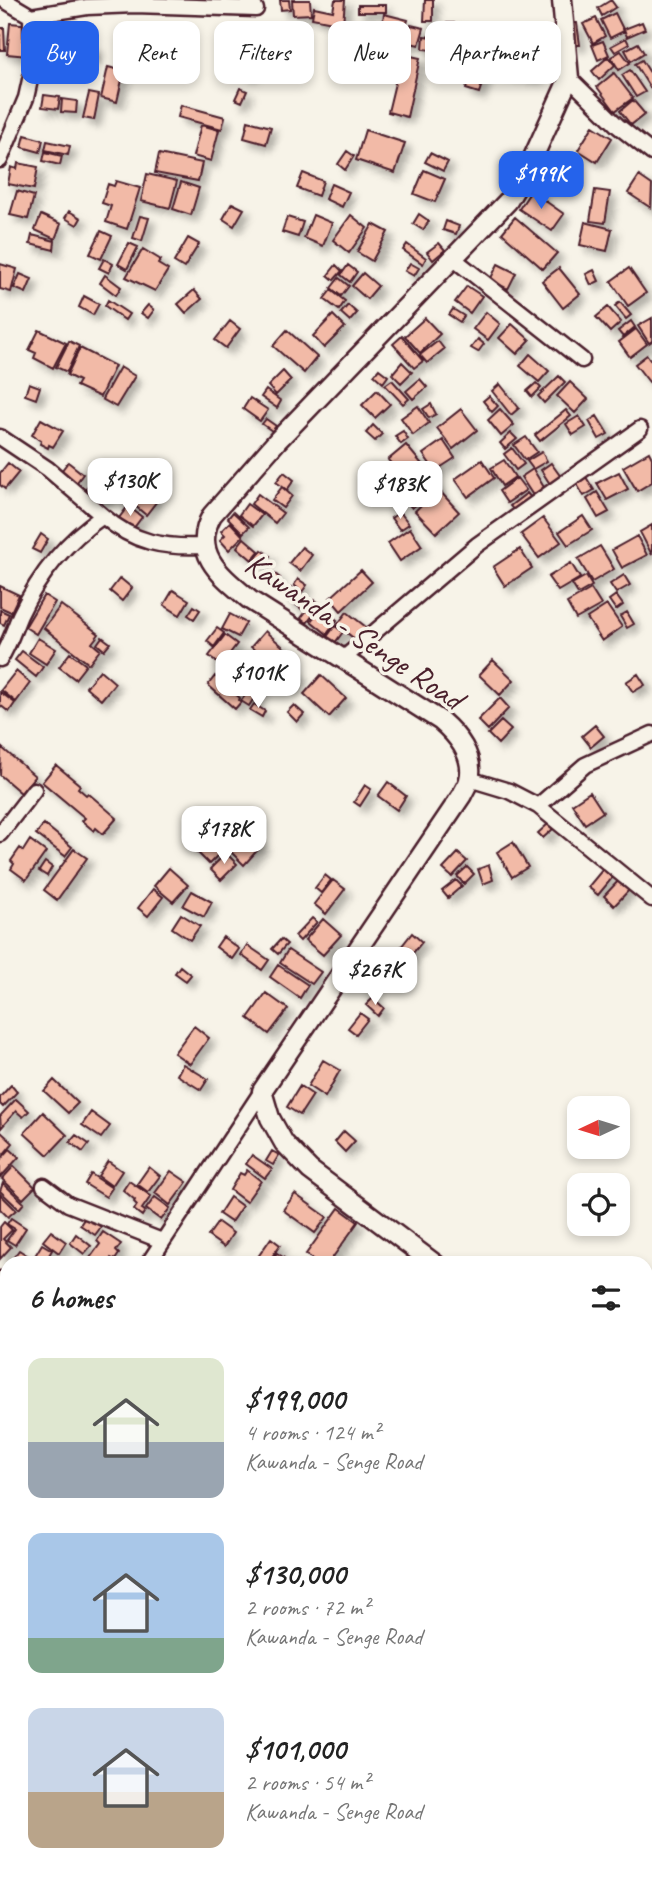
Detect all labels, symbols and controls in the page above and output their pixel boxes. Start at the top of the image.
chip: Buy [21,21,99,84]
chip: Rent [113,21,200,84]
chip: Filters [214,21,314,84]
chip: New [328,21,411,84]
chip: Apartment [425,21,561,84]
pin: $199K [492,152,590,211]
text: $199K [515,159,567,188]
pin: $130K [81,458,179,518]
pin: $183K [351,462,449,521]
text: $130K [103,466,157,495]
text: $183K [373,469,427,498]
street label: Kawanda - Senge Road [237,542,476,722]
pin: $101K [209,650,307,710]
text: $101K [231,658,285,687]
pin: $178K [175,806,273,866]
text: $178K [198,814,251,843]
pin: $267K [326,948,424,1007]
text: $267K [348,955,402,984]
north arrow [567,1096,630,1158]
map controls [567,1096,630,1236]
button: locate [567,1173,630,1236]
text: 6 homes [28,1279,113,1317]
icon: filters [587,1279,625,1317]
text: $199,000 [245,1380,345,1418]
icon: home [84,1386,168,1470]
text: 4 rooms · 124 m² [245,1418,380,1447]
text: Kawanda - Senge Road [245,1447,422,1476]
text: $130,000 [245,1555,345,1593]
icon: home [84,1561,168,1645]
text: 2 rooms · 72 m² [245,1593,369,1622]
text: Kawanda - Senge Road [245,1622,422,1651]
text: $101,000 [245,1730,345,1768]
icon: home [84,1736,168,1820]
text: 2 rooms · 54 m² [245,1768,369,1797]
text: Kawanda - Senge Road [245,1797,422,1826]

